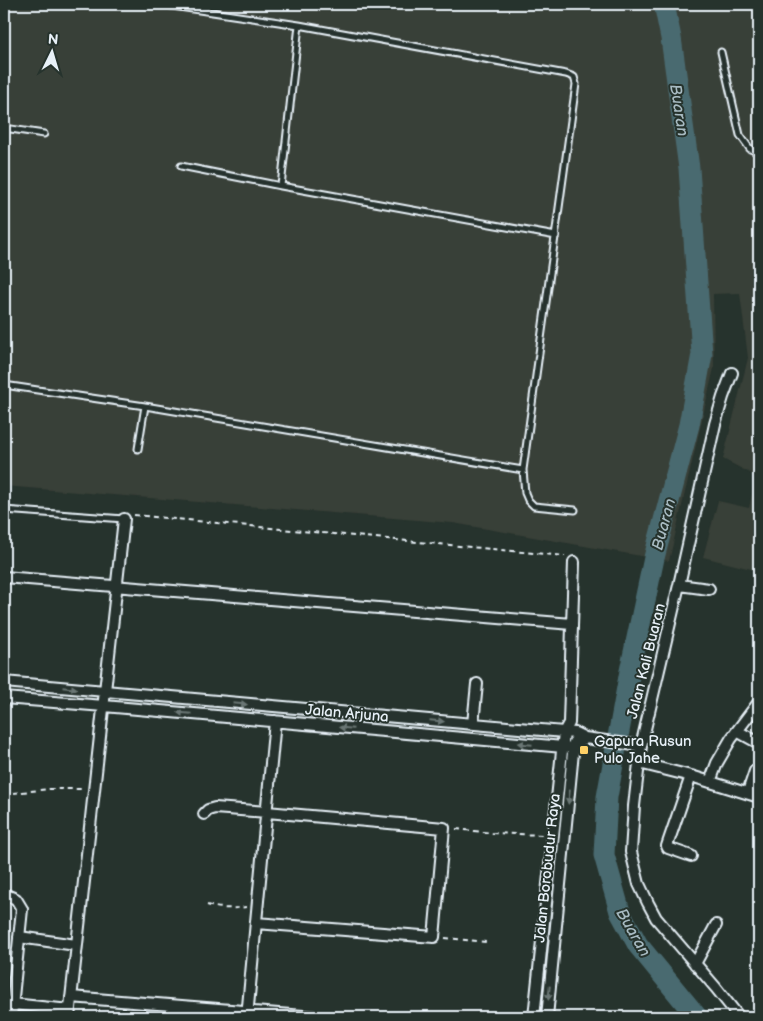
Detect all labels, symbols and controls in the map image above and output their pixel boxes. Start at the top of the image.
north arrow [28,28,78,78]
text: N [47,31,59,48]
water label: Buaran [665,83,692,138]
water label: Buaran [648,497,680,552]
street label: Jalan Kali Buaran [623,601,670,721]
one-way arrow [62,684,78,692]
one-way arrow [233,700,249,708]
street label: Jalan Arjuna [304,700,389,727]
one-way arrow [176,709,192,717]
one-way arrow [429,717,445,725]
one-way arrow [337,723,353,731]
place label: Gapura Rusun Pulo Jahe [594,732,692,768]
one-way arrow [517,739,533,747]
marker: Gapura Rusun Pulo Jahe [578,744,590,756]
one-way arrow [565,789,573,805]
street label: Jalan Borobudur Raya [530,793,565,944]
water label: Buaran [611,905,654,960]
one-way arrow [545,986,553,1002]

